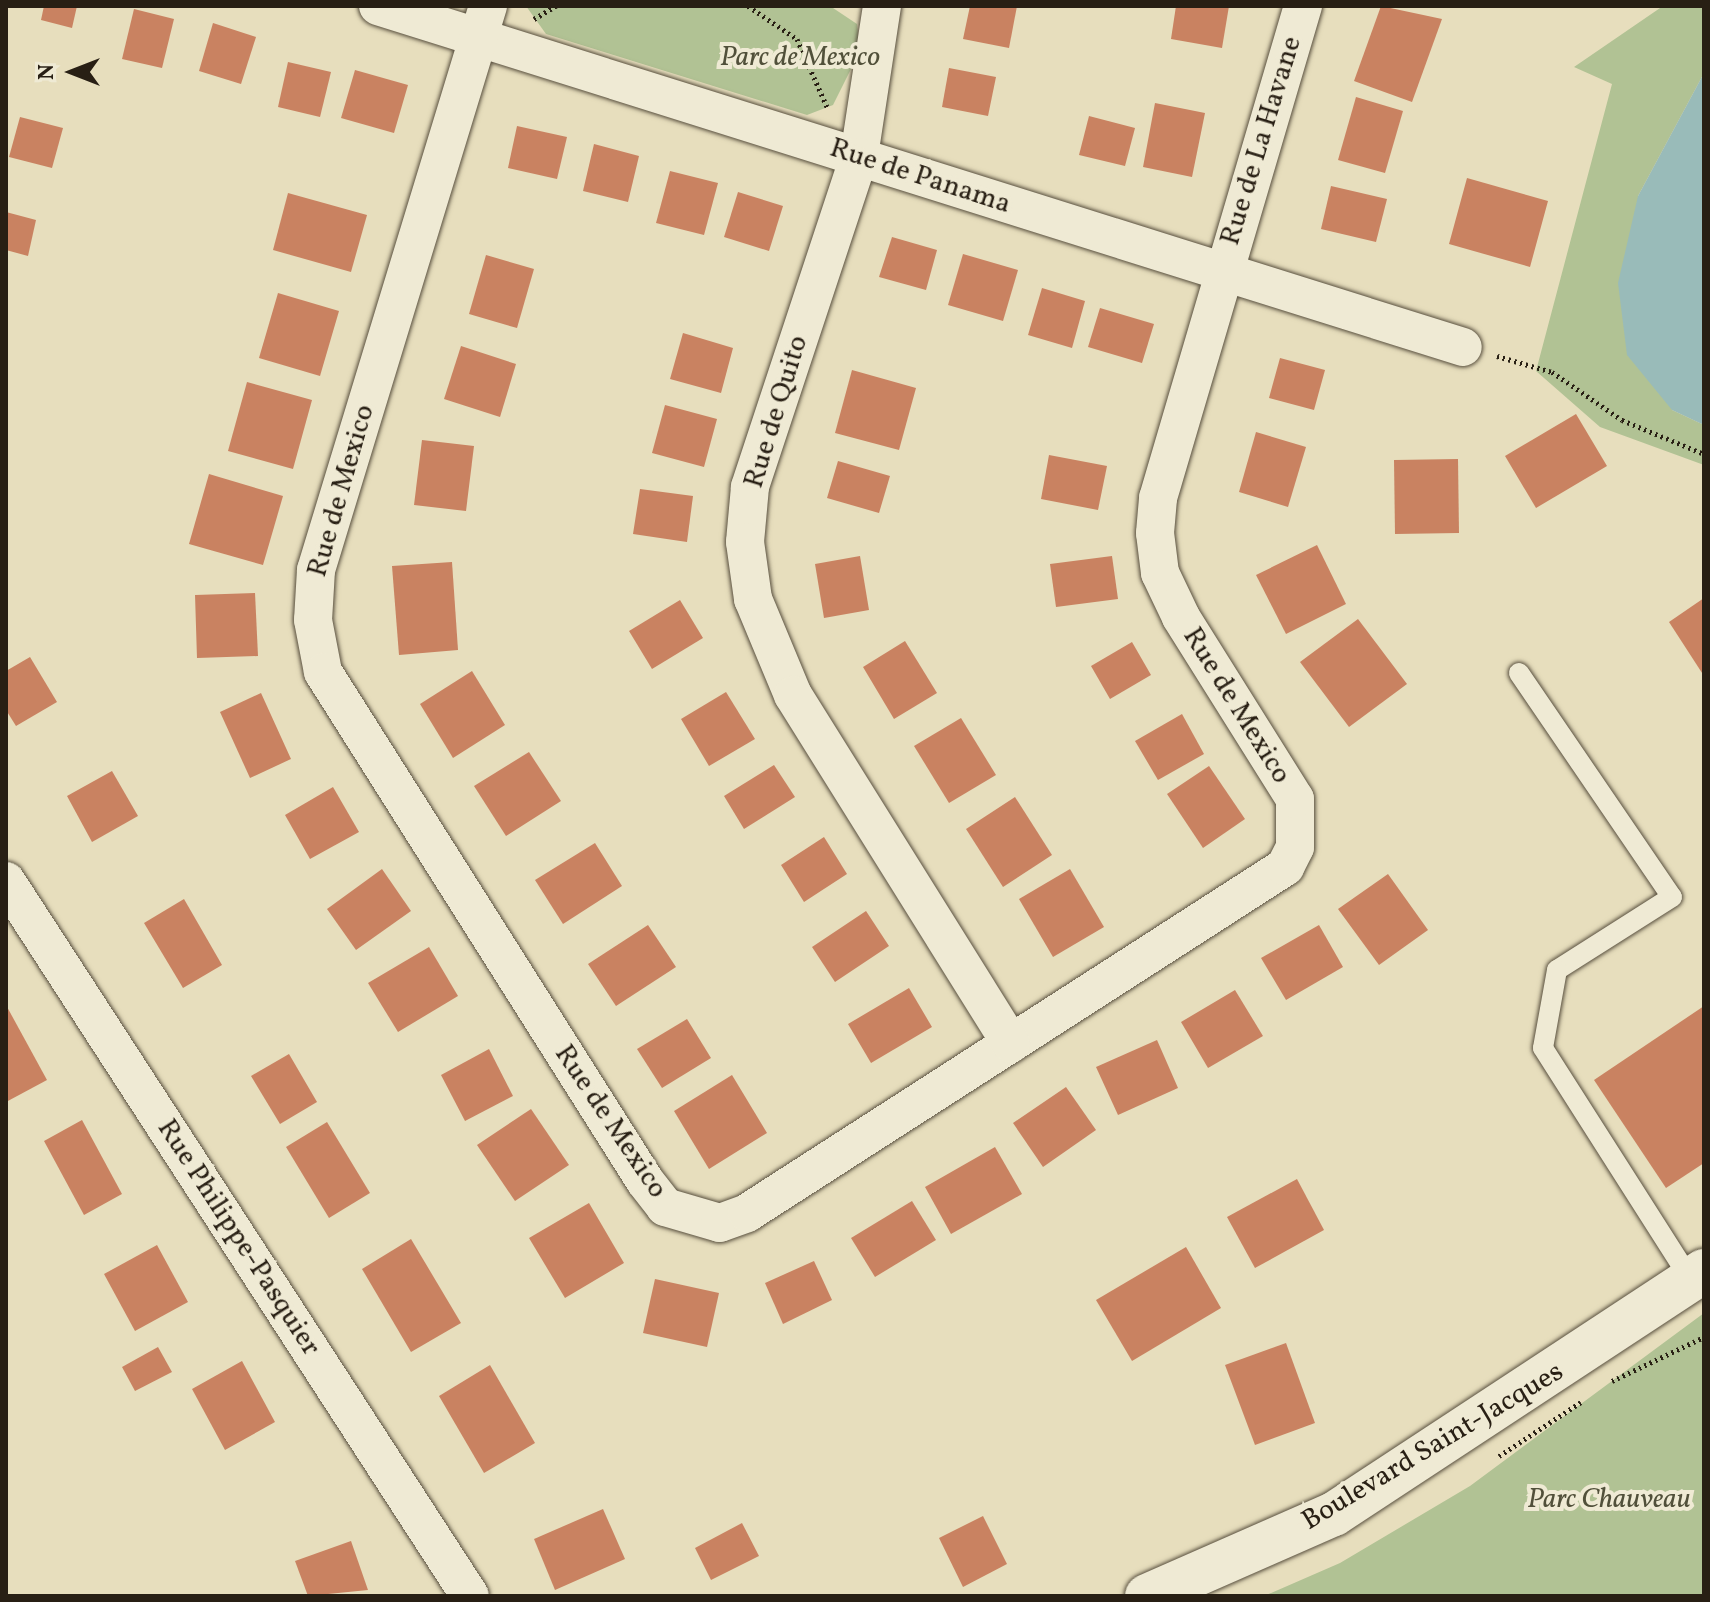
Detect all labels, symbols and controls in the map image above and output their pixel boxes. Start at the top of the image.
north arrow [32,32,112,112]
street label: Rue de La Havane [1214,33,1310,249]
park label: Parc de Mexico [720,41,880,75]
text: N [32,64,63,80]
street label: Rue de Panama [825,132,1015,222]
street label: Rue de Quito [738,332,816,492]
street label: Rue de Mexico [301,401,383,581]
street label: Rue de Mexico [1175,622,1297,790]
street label: Rue de Mexico [546,1039,674,1205]
street label: Rue Philippe-Pasquier [149,1114,327,1362]
street label: Boulevard Saint-Jacques [1296,1356,1570,1538]
park label: Parc Chauveau [1527,1483,1691,1517]

